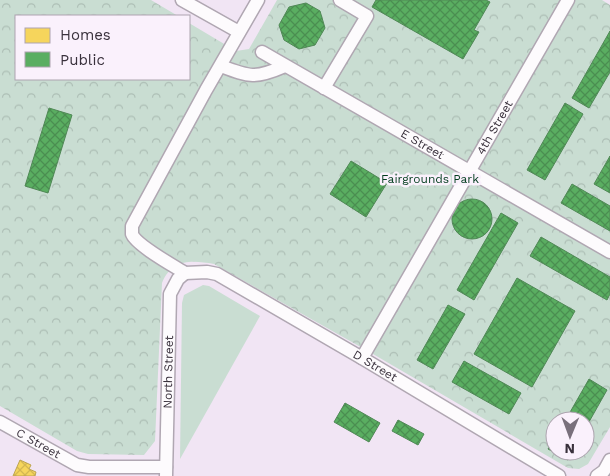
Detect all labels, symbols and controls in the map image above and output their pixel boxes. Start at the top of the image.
legend [15,15,190,80]
text: Homes [60,26,111,44]
text: Public [60,51,105,69]
street label: 4th Street [474,98,516,157]
street label: E Street [398,126,447,162]
park label: Fairgrounds Park [381,172,479,186]
street label: North Street [160,335,176,409]
street label: D Street [350,347,400,384]
north arrow [545,411,595,461]
street label: C Street [14,426,63,461]
text: N [564,441,575,457]

